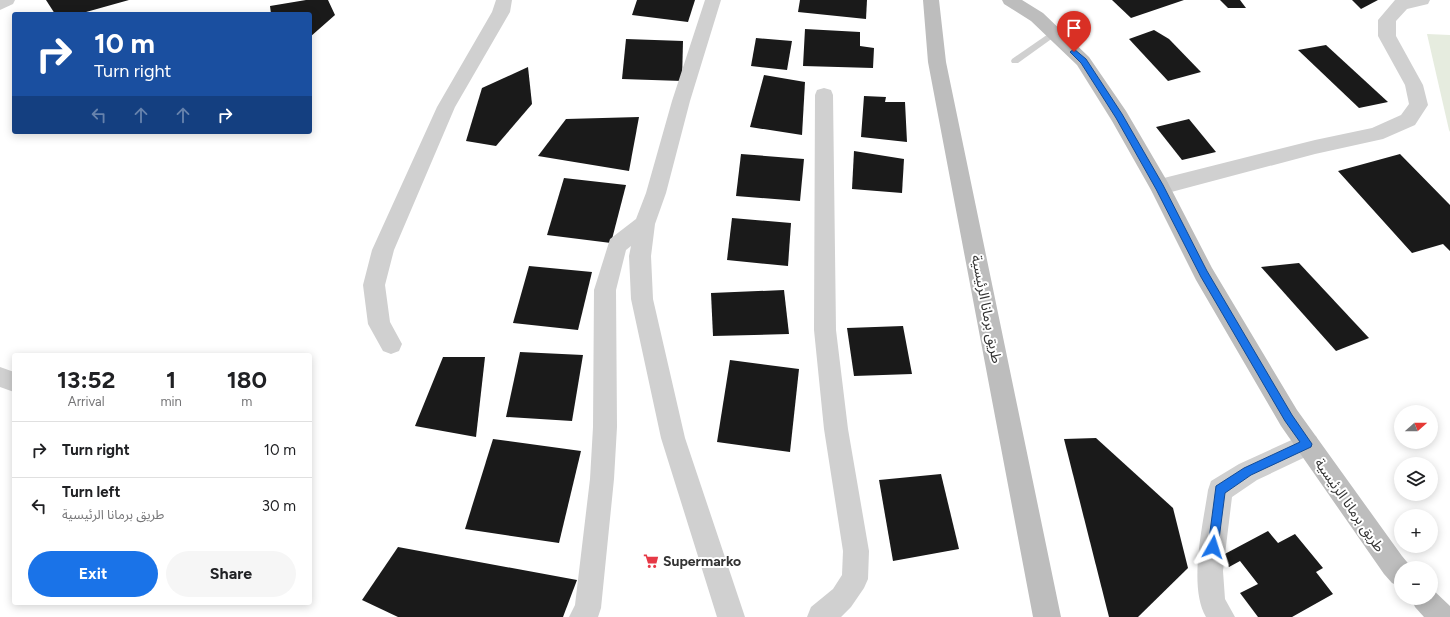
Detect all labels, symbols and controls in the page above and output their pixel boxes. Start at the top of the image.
pin [1057,11,1091,52]
icon: arrive [1063,17,1085,39]
text: 10 m [94,26,155,60]
icon: right [28,28,80,80]
text: Turn right [94,60,171,82]
icon: left [88,104,110,126]
icon: ahead [130,104,152,126]
icon: ahead [172,104,194,126]
icon: right [214,104,236,126]
street label: طريق برمانا الرئيسية [967,253,1005,365]
text: 13:52 [57,365,115,394]
text: 1 [166,365,176,394]
text: 180 [227,365,267,394]
text: Arrival [68,394,105,409]
text: min [160,394,182,409]
text: m [241,394,252,409]
north arrow [1394,405,1438,449]
map controls [1394,405,1438,605]
icon: right [28,439,50,461]
text: Turn right [62,441,130,459]
text: 10 m [264,441,296,459]
street label: طريق برمانا الرئيسية [1310,455,1388,556]
button: layers [1394,457,1438,501]
text: Turn left [62,483,120,501]
icon: left [28,495,50,517]
text: 30 m [262,497,296,515]
text: طريق برمانا الرئيسية [62,507,164,522]
button: + [1394,509,1438,553]
position arrow [1192,526,1234,568]
button: Exit [28,551,158,597]
button: Share [166,551,296,597]
supermarket icon: Supermarko [642,552,660,570]
place label: Supermarko [663,553,741,570]
button: − [1394,561,1438,605]

